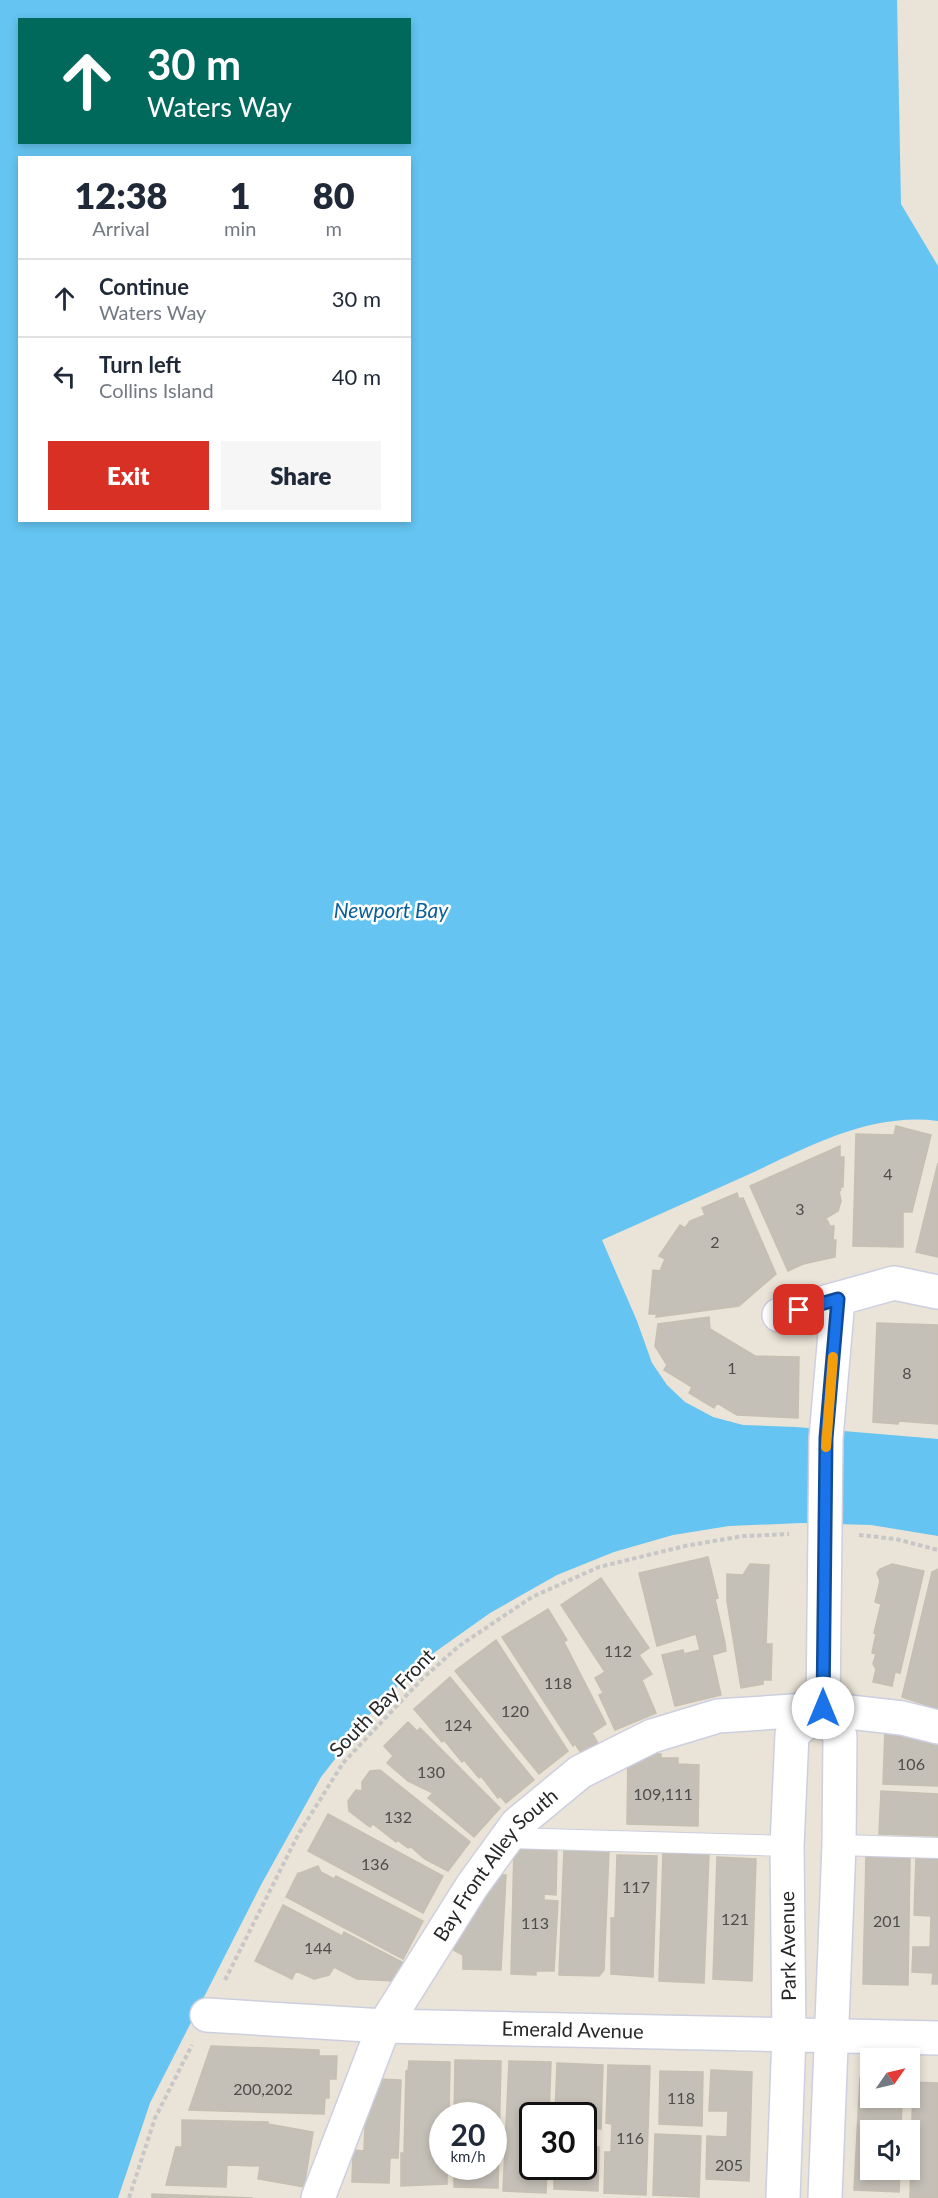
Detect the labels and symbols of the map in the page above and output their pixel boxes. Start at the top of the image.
water label: Newport Bay [334,897,449,922]
house number: 4 [883,1164,893,1183]
house number: 3 [795,1199,805,1218]
house number: 2 [710,1232,720,1251]
pin [773,1284,824,1335]
house number: 1 [727,1358,737,1377]
house number: 8 [902,1363,912,1382]
house number: 112 [604,1641,632,1660]
street label: South Bay Front [324,1643,439,1761]
house number: 118 [544,1673,572,1692]
position arrow [791,1676,855,1740]
house number: 120 [501,1701,529,1720]
house number: 124 [444,1715,472,1734]
house number: 106 [897,1754,925,1773]
house number: 130 [417,1762,445,1781]
street label: Bay Front Alley South [428,1783,562,1945]
house number: 109,111 [633,1784,693,1803]
house number: 132 [384,1807,412,1826]
house number: 136 [361,1854,389,1873]
house number: 117 [622,1877,650,1896]
street label: Park Avenue [774,1891,800,2001]
house number: 121 [721,1909,749,1928]
house number: 201 [873,1911,901,1930]
house number: 113 [521,1913,549,1932]
house number: 144 [304,1938,332,1957]
street label: Emerald Avenue [501,2016,644,2043]
north arrow [860,2048,920,2108]
house number: 200,202 [233,2079,293,2098]
house number: 118 [667,2088,695,2107]
speed limit sign: 30 [519,2102,597,2180]
house number: 116 [616,2128,644,2147]
house number: 205 [715,2155,743,2174]

